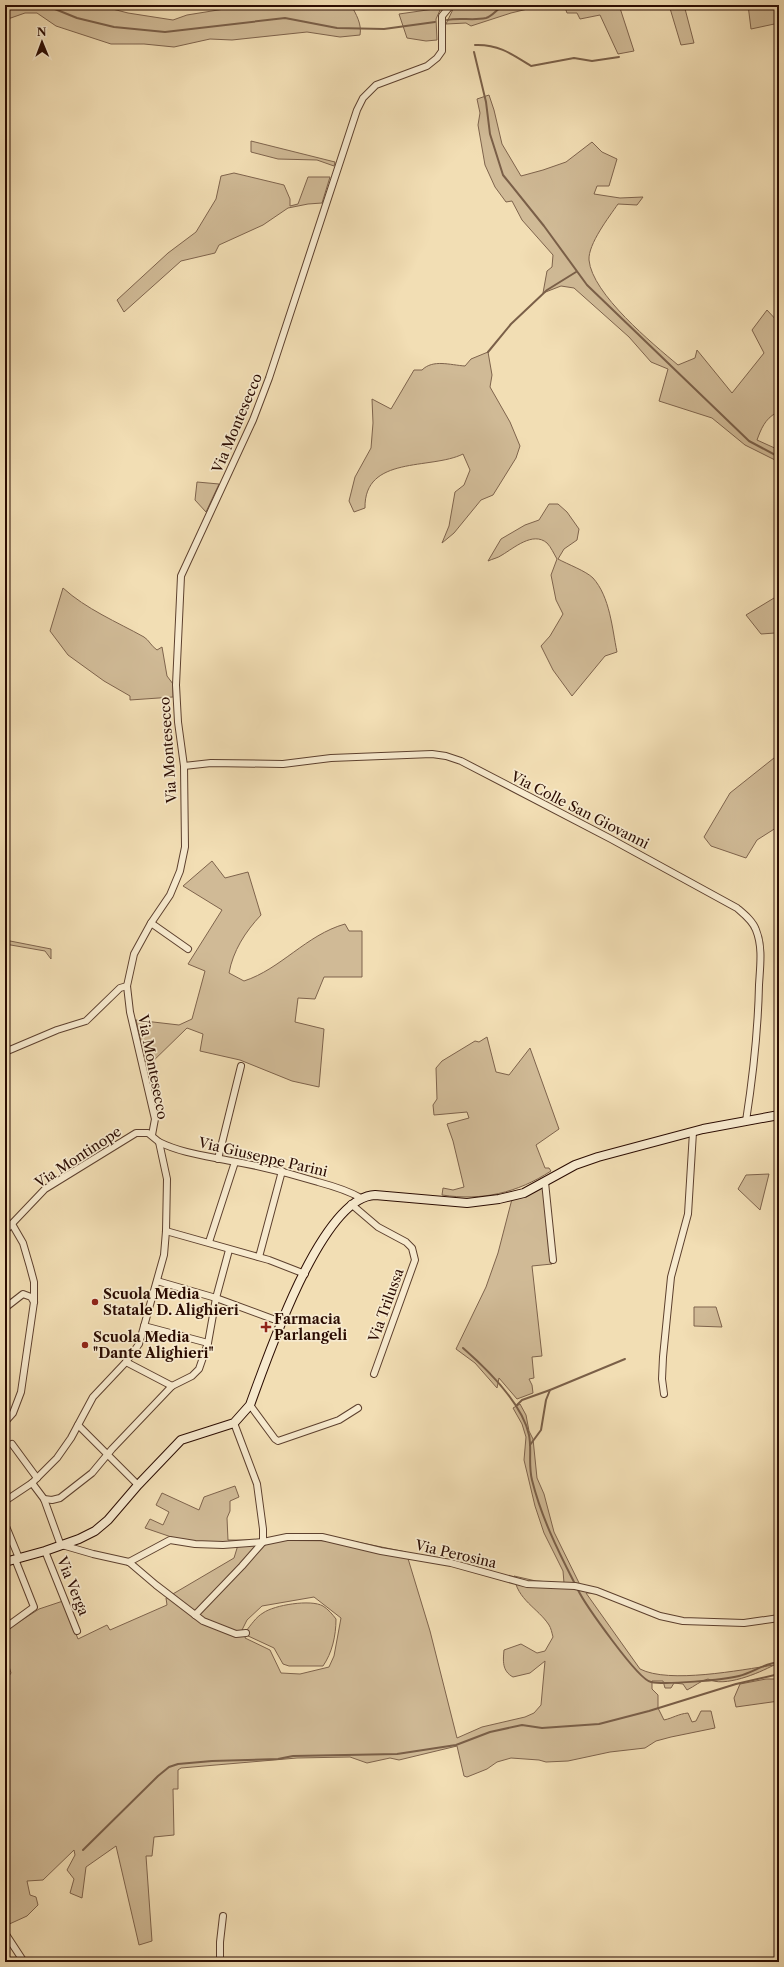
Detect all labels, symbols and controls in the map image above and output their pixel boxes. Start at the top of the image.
north arrow [22,22,62,62]
text: N [37,25,47,39]
street label: Via Montesecco [208,370,266,476]
street label: Via Montesecco [155,696,181,805]
street label: Via Colle San Giovanni [507,767,652,853]
street label: Via Montesecco [134,1012,172,1121]
street label: Via Montinope [31,1122,125,1192]
street label: Via Giuseppe Parini [196,1133,329,1181]
street label: Via Trilussa [364,1265,408,1345]
place label: Scuola Media Statale D. Alighieri [103,1285,239,1319]
marker: Scuola Media Statale D. Alighieri [90,1297,100,1307]
place label: Farmacia Parlangeli [274,1310,347,1344]
marker: Farmacia Parlangeli [261,1322,271,1332]
place label: Scuola Media "Dante Alighieri" [93,1328,214,1362]
marker: Scuola Media "Dante Alighieri" [80,1340,90,1350]
street label: Via Perosina [413,1536,499,1572]
street label: Via Verga [53,1553,93,1619]

